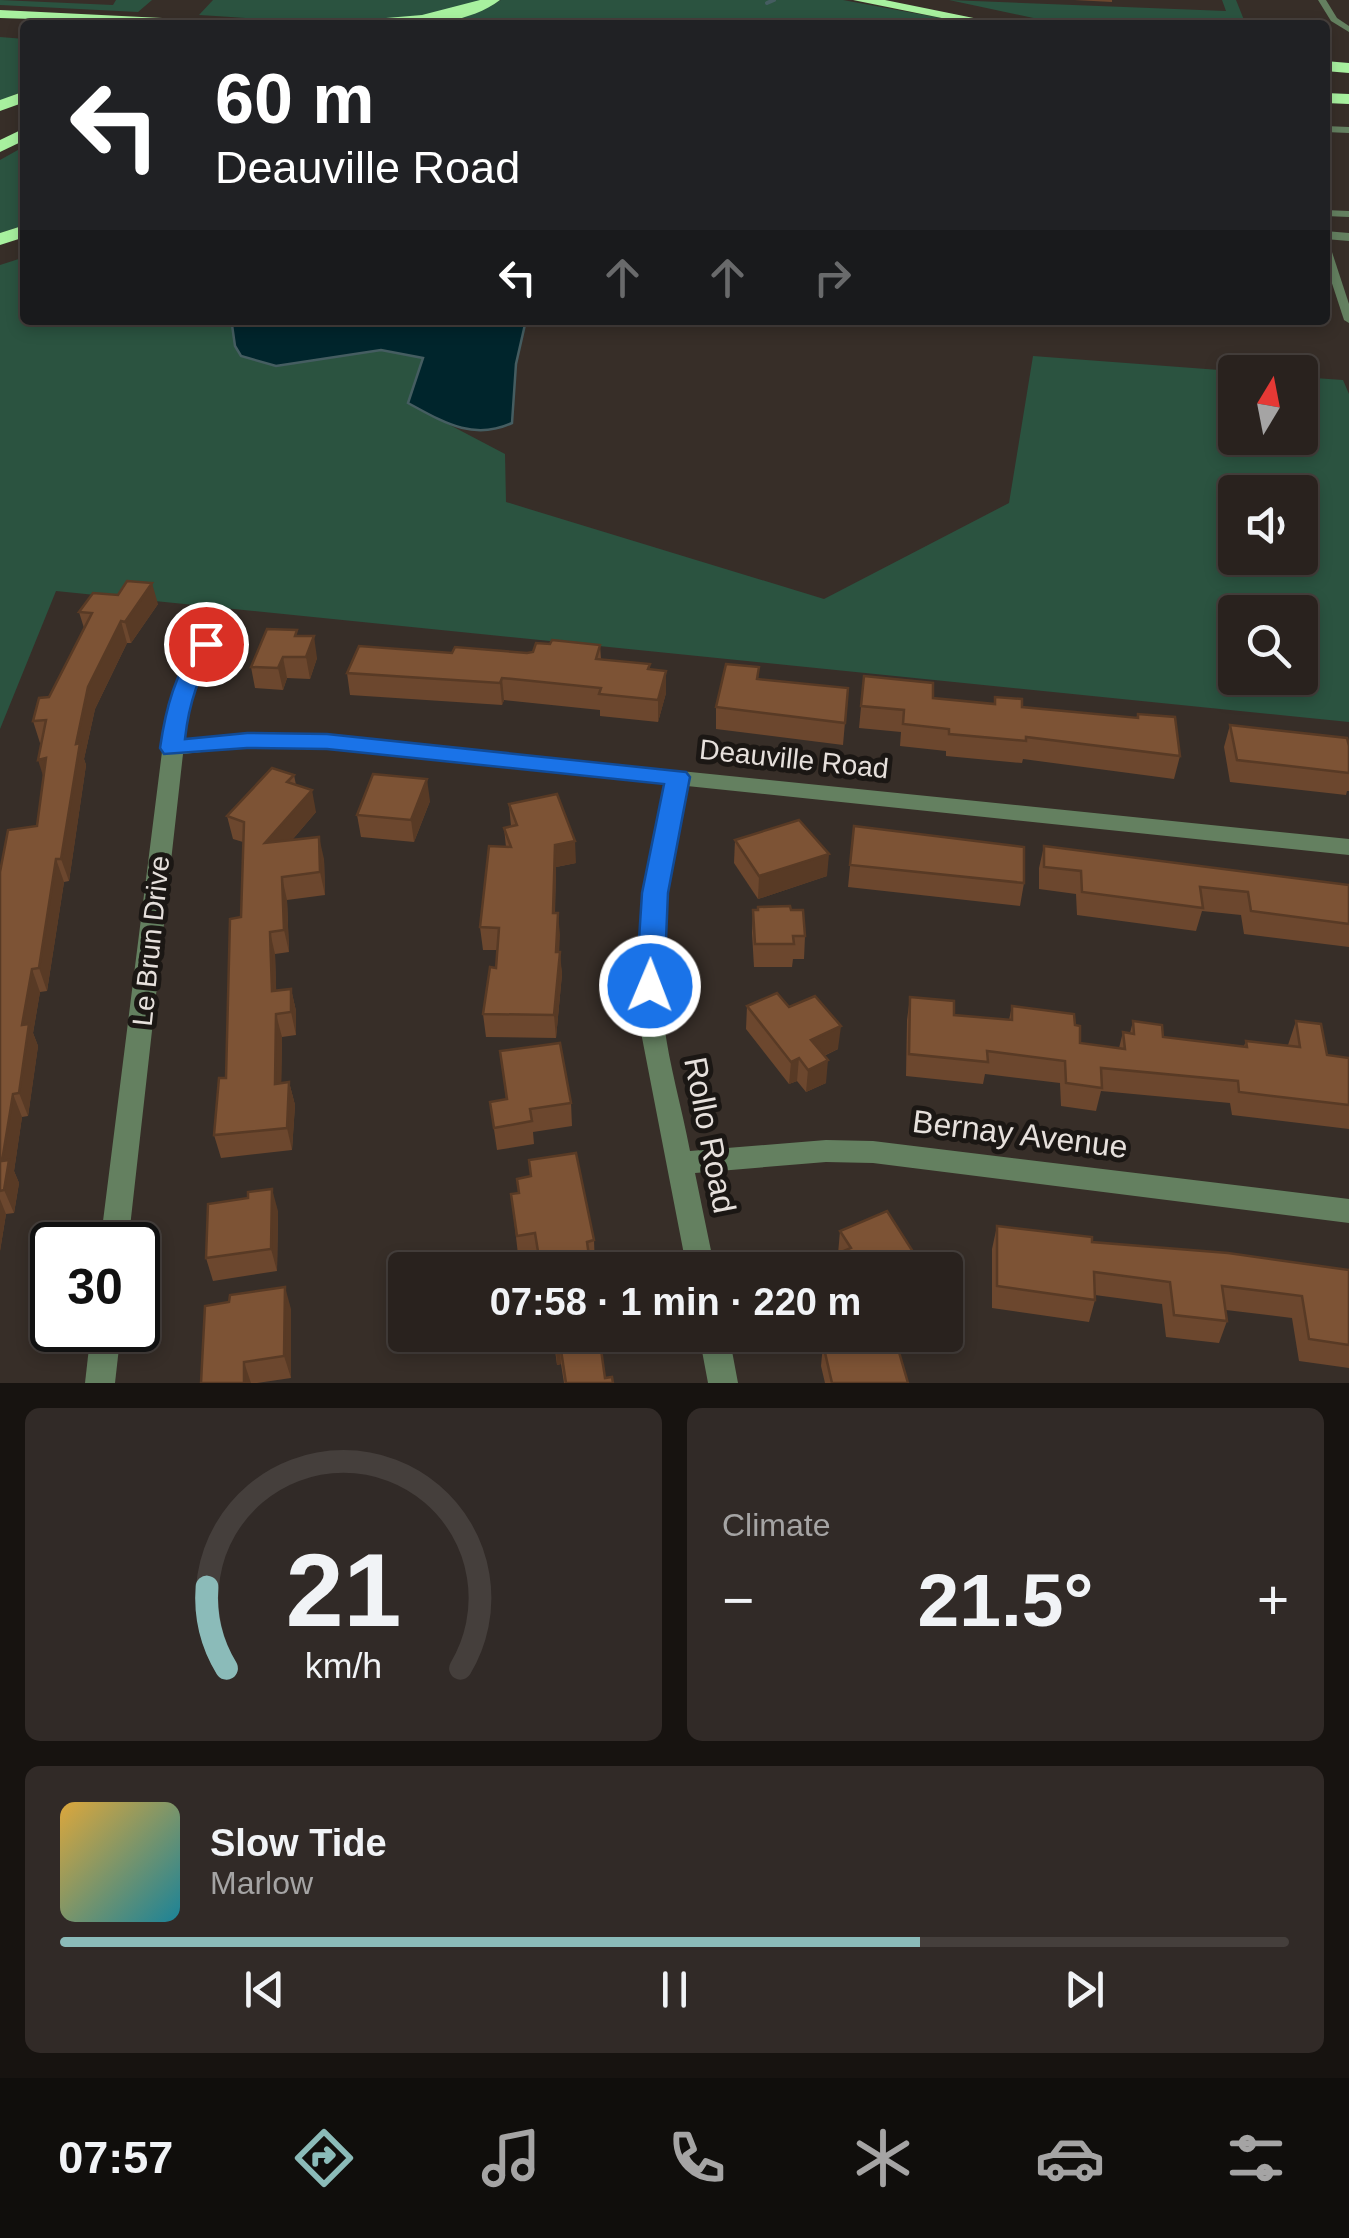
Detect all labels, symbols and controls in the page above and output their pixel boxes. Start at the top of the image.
icon: left [50,60,180,190]
text: 60 m [215,60,375,138]
text: Deauville Road [215,142,520,193]
icon: left [490,250,545,305]
icon: ahead [595,250,650,305]
icon: ahead [700,250,755,305]
icon: right [805,250,860,305]
north arrow [1218,355,1318,455]
map controls [1218,355,1318,695]
button: sound [1218,475,1318,575]
button: search [1218,595,1318,695]
pin [164,602,249,687]
icon: arrive [179,617,234,672]
street label: Deauville Road [698,734,890,784]
street label: Le Brun Drive [127,854,175,1028]
position arrow [598,934,702,1038]
street label: Rollo Road [677,1054,743,1216]
street label: Bernay Avenue [910,1103,1130,1165]
speed limit sign: 30 [30,1222,160,1352]
text: 07:58 · 1 min · 220 m [490,1281,861,1323]
text: Climate [722,1507,830,1543]
text: 21 [286,1532,401,1648]
text: 21.5° [918,1558,1093,1642]
text: − [722,1569,754,1631]
text: + [1257,1569,1289,1631]
text: km/h [305,1646,382,1686]
text: Slow Tide [210,1822,387,1864]
text: Marlow [210,1865,313,1901]
icon: previous [237,1962,292,2017]
icon: pause [647,1962,702,2017]
icon: next [1057,1962,1112,2017]
icon: directions [289,2123,359,2193]
icon: music [476,2123,546,2193]
icon: phone [662,2123,732,2193]
icon: climate [848,2123,918,2193]
icon: car [1035,2123,1105,2193]
icon: filters [1221,2123,1291,2193]
text: 07:57 [58,2132,173,2183]

